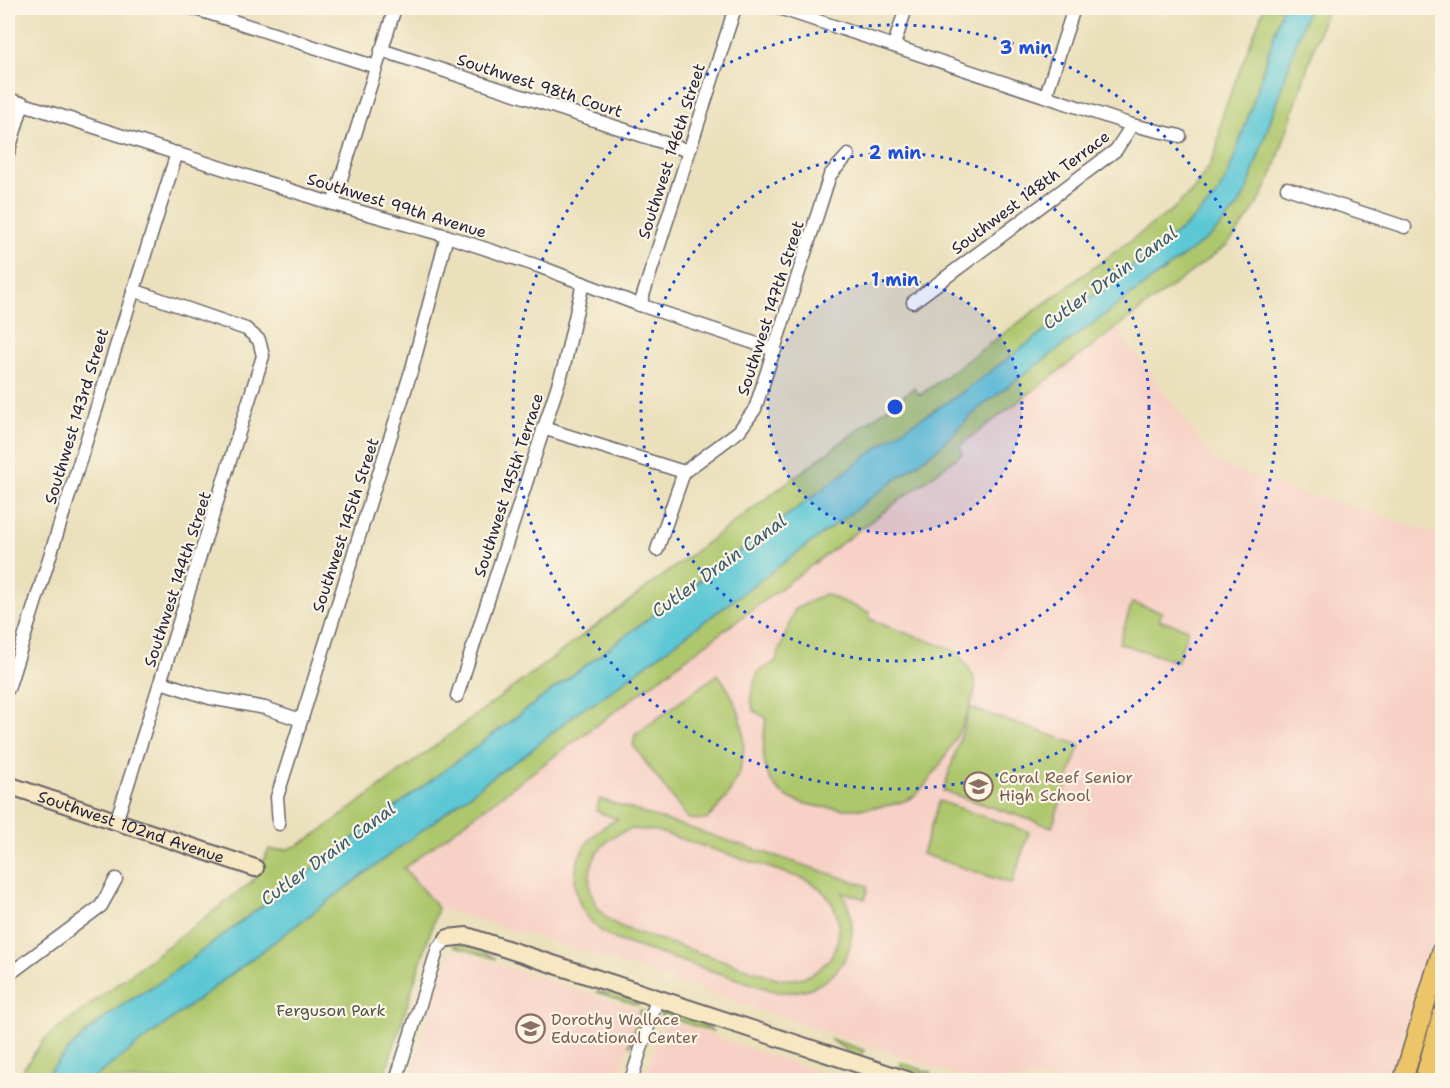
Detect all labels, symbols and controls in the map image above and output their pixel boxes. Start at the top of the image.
text: 3 min [1000,36,1052,60]
street label: Southwest 98th Court [454,49,625,122]
street label: Southwest 146th Street [633,61,710,242]
street label: Southwest 148th Terrace [947,126,1114,259]
text: 2 min [869,141,921,165]
street label: Southwest 99th Avenue [305,168,489,243]
street label: Southwest 147th Street [732,218,809,398]
water label: Cutler Drain Canal [1038,221,1183,335]
text: 1 min [871,268,919,292]
street label: Southwest 143rd Street [40,326,113,507]
street label: Southwest 145th Terrace [469,391,548,580]
centre of rings [885,397,905,417]
street label: Southwest 145th Street [307,435,384,615]
street label: Southwest 144th Street [139,489,216,670]
water label: Cutler Drain Canal [647,509,792,623]
place label: Coral Reef Senior High School [999,767,1133,806]
school or university icon: Coral Reef Senior High School [962,770,994,802]
street label: Southwest 102nd Avenue [35,786,227,868]
water label: Cutler Drain Canal [256,797,401,911]
park label: Ferguson Park [276,1000,386,1021]
place label: Dorothy Wallace Educational Center [551,1009,698,1048]
school or university icon: Dorothy Wallace Educational Center [514,1012,546,1044]

